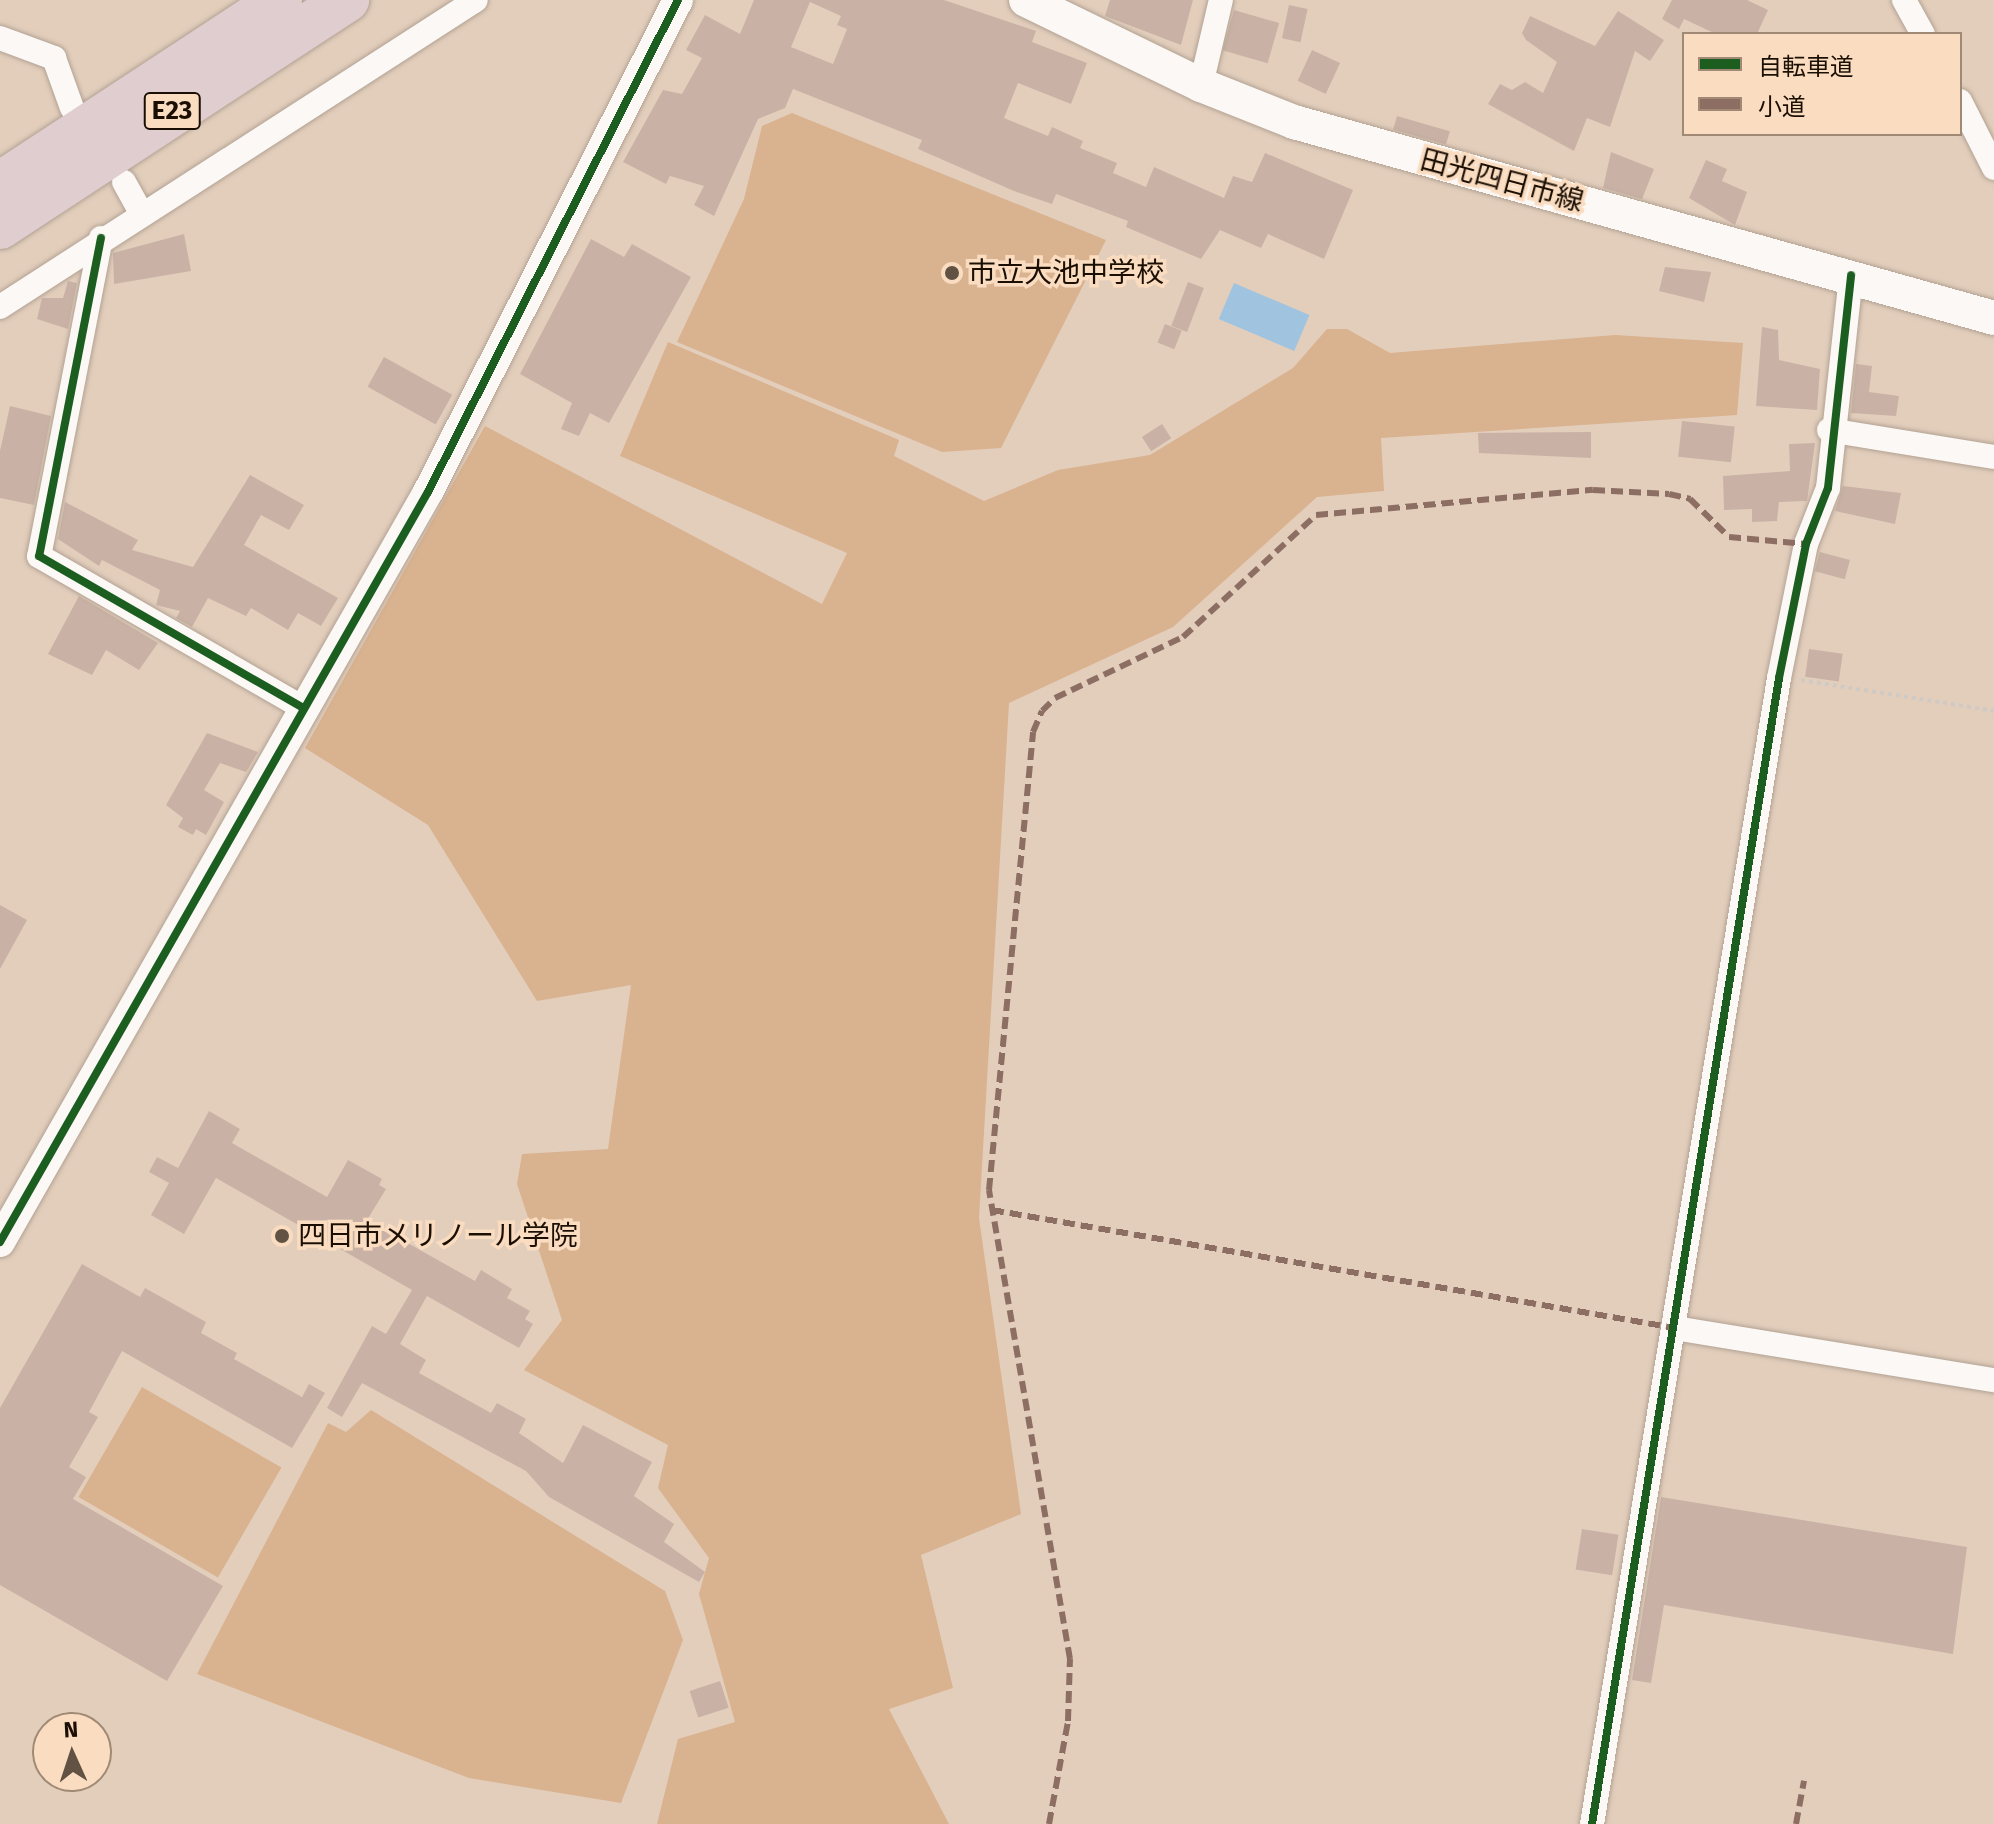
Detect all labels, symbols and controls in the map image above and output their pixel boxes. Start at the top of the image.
legend [1682,32,1962,136]
text: 自転車道 [1758,53,1854,81]
road number: E23 [142,89,202,133]
text: 小道 [1758,93,1806,121]
street label: 田光四日市線 [1417,143,1587,219]
place label: 市立大池中学校 [968,256,1164,290]
marker: 市立大池中学校 [943,264,961,282]
place label: 四日市メリノール学院 [298,1219,578,1253]
marker: 四日市メリノール学院 [273,1227,291,1245]
north arrow [32,1712,112,1792]
text: N [63,1716,79,1743]

